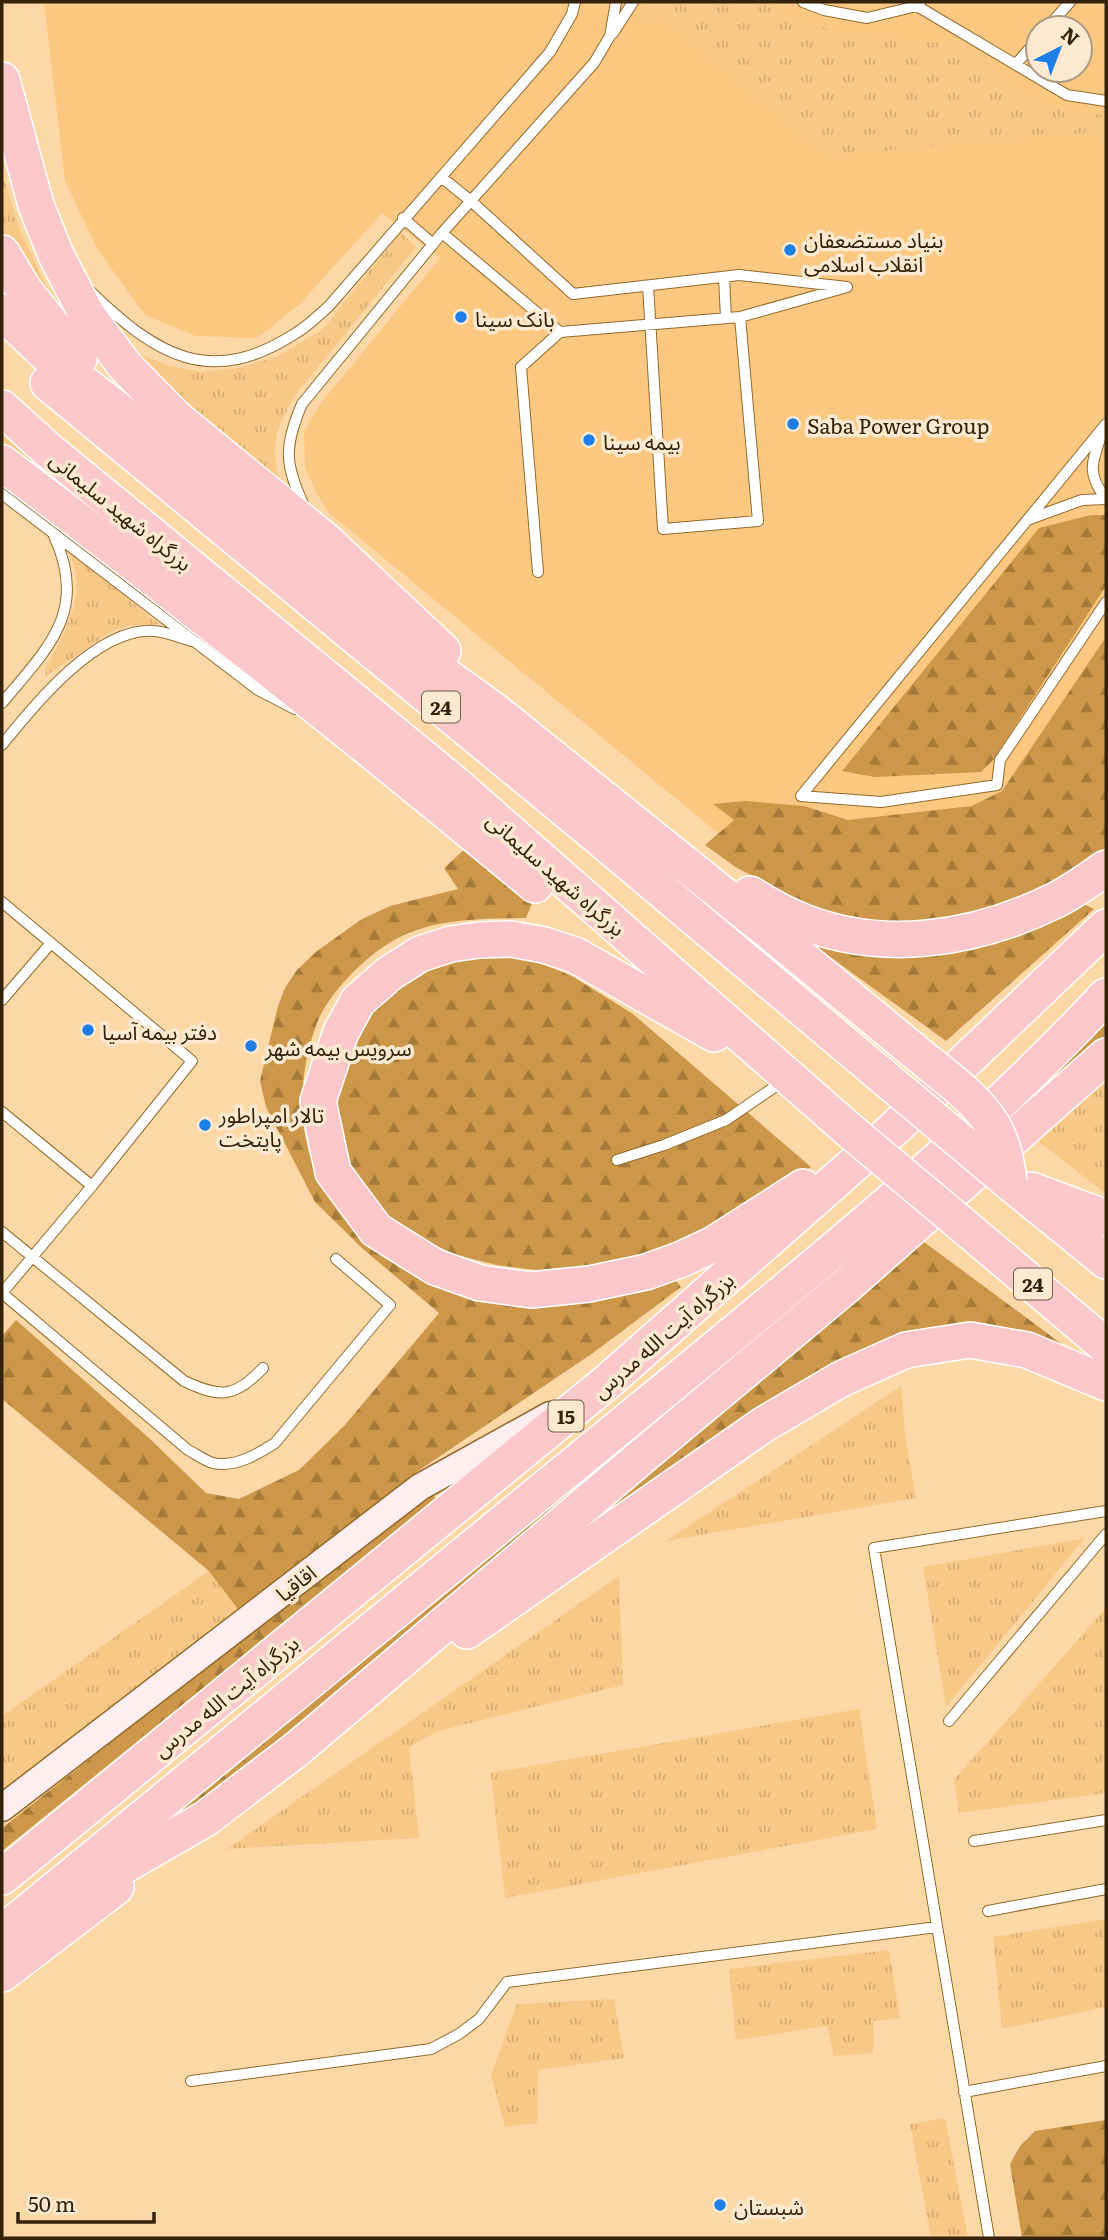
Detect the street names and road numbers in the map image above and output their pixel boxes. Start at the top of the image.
street label: بزرگراه شهید سلیمانی [44,443,200,577]
road number: 24 [422,692,460,722]
street label: بزرگراه شهید سلیمانی [481,804,633,942]
street label: بزرگراه آیت الله مدرس [584,1264,740,1404]
road number: 24 [1014,1268,1052,1300]
road number: 15 [548,1400,584,1432]
street label: اقاقیا [268,1556,322,1608]
street label: بزرگراه آیت الله مدرس [146,1627,304,1763]

